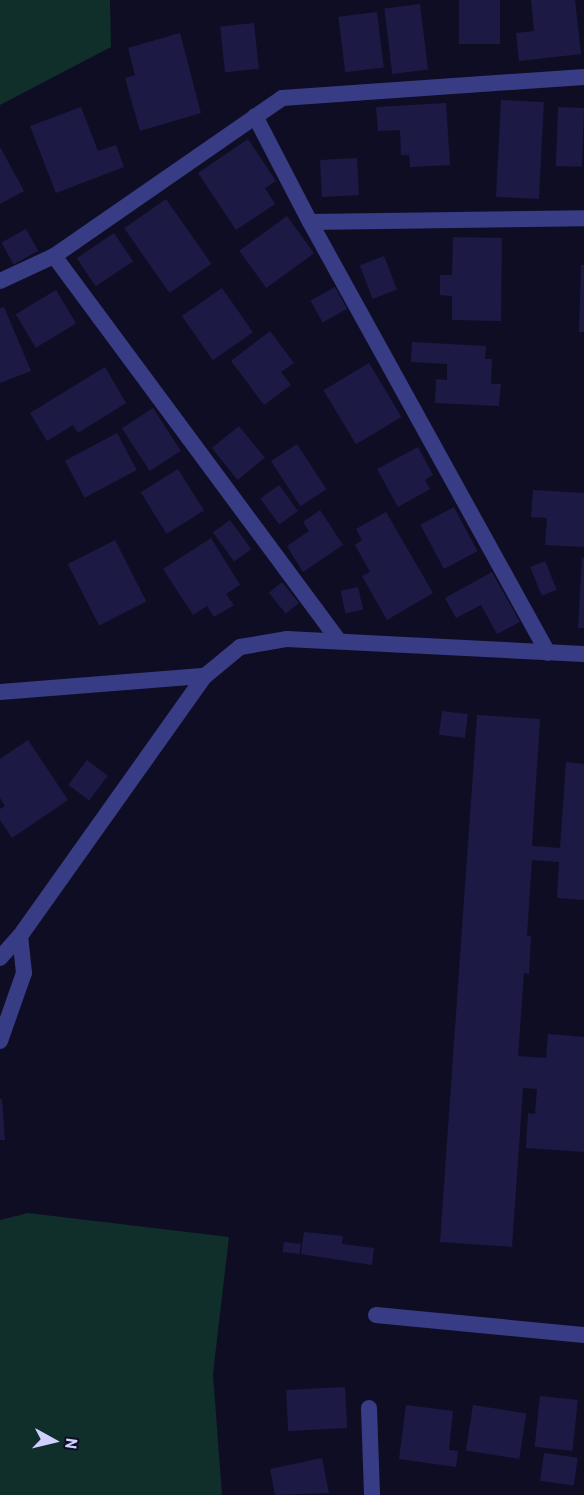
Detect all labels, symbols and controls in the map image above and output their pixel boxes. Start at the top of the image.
north arrow [24,1411,84,1471]
text: N [62,1437,82,1450]

